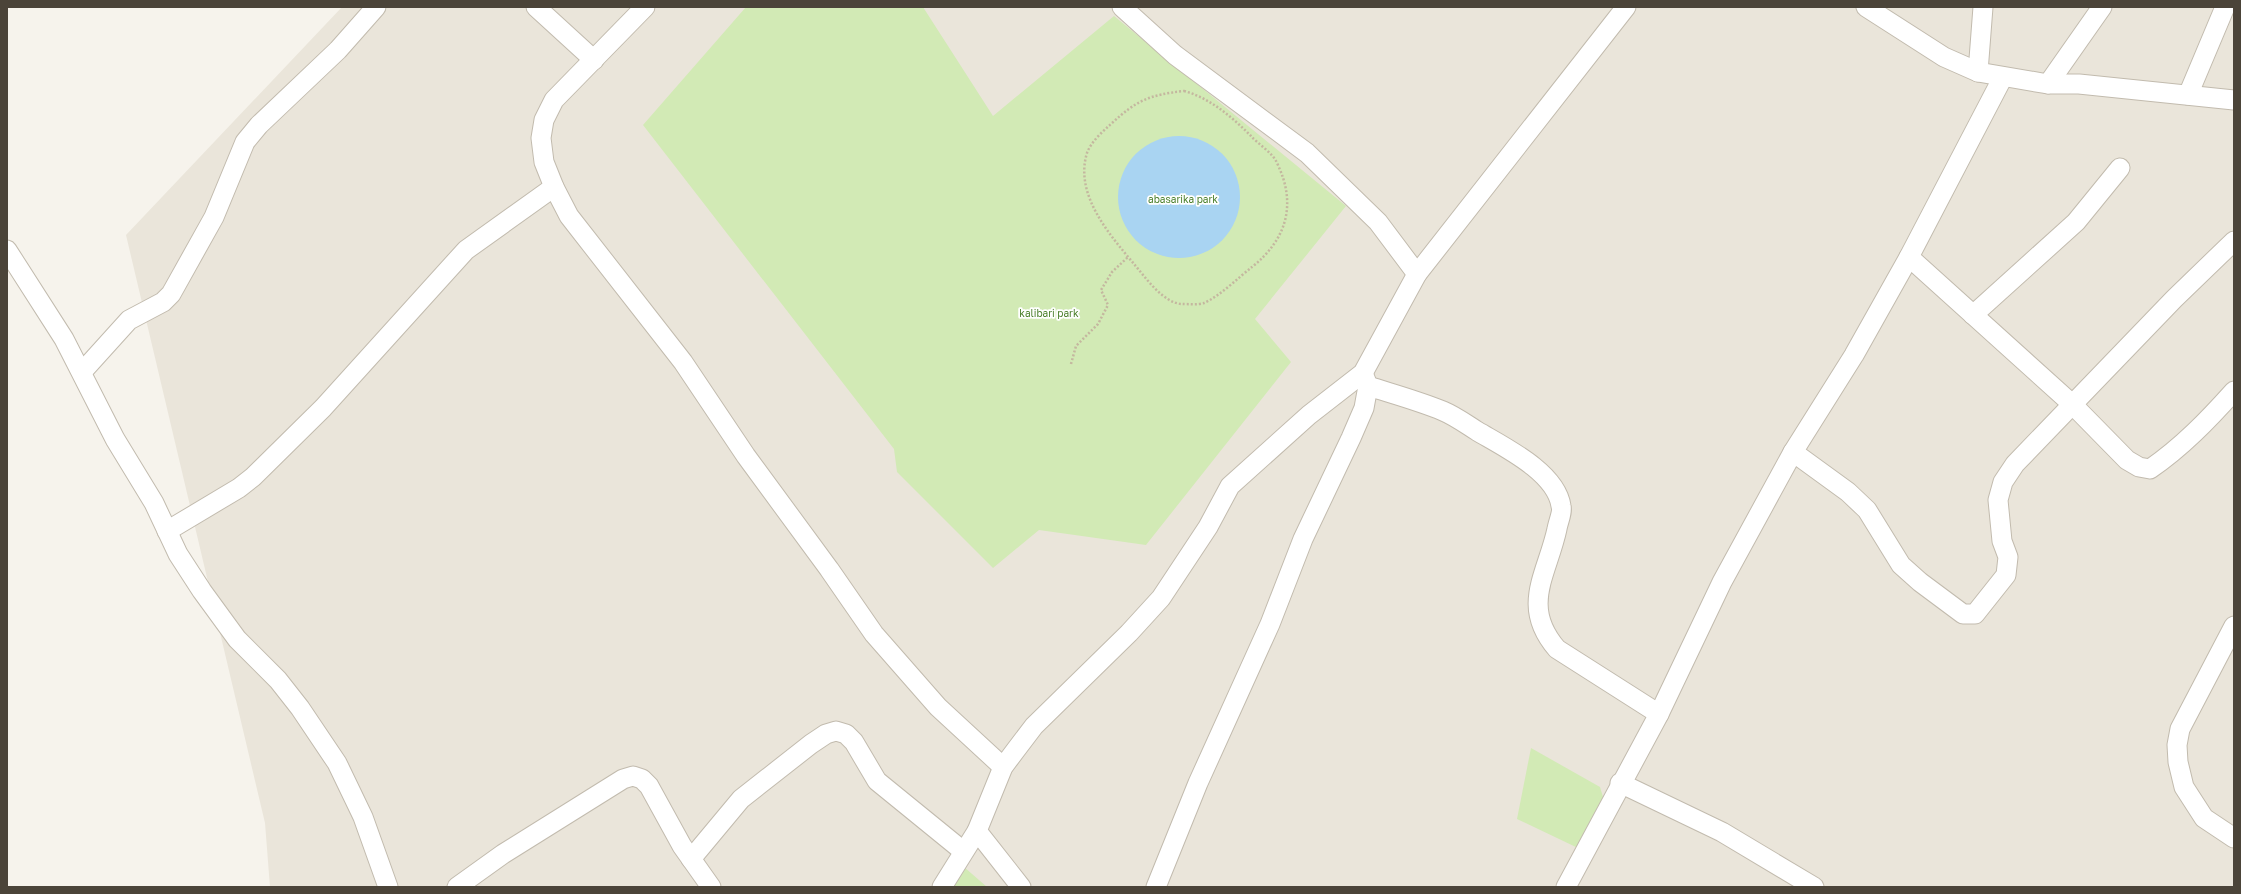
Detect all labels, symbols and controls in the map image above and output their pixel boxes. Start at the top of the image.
park label: abasarika park [1148,193,1218,205]
park label: kalibari park [1019,307,1079,319]

